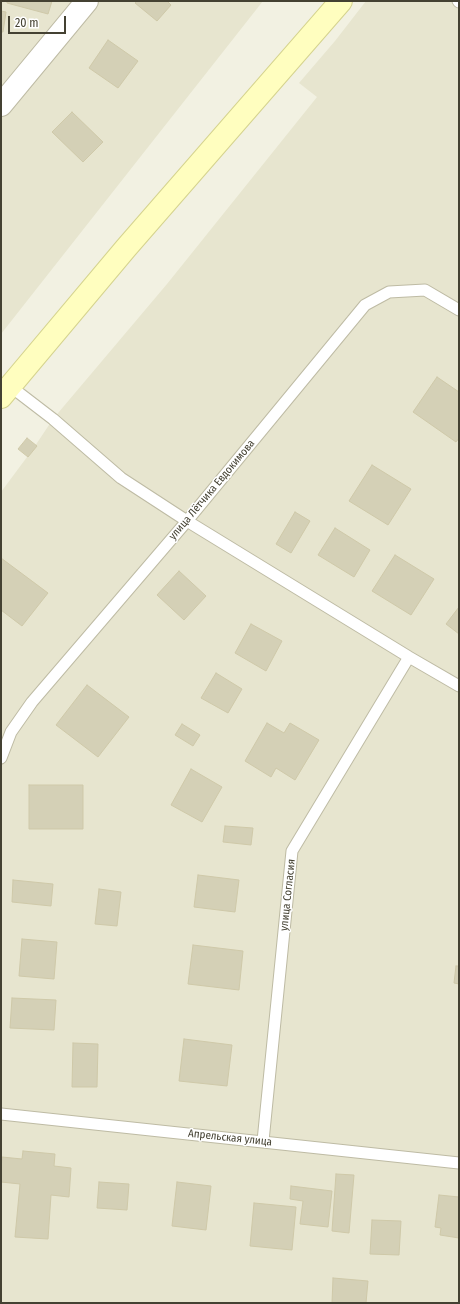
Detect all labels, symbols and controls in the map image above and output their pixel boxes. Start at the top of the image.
scale bar [10,8,68,34]
text: 20 m [15,16,39,30]
street label: улица Лётчика Евдокимова [166,437,258,543]
street label: улица Согласия [278,858,298,932]
street label: Апрельская улица [187,1127,273,1149]

